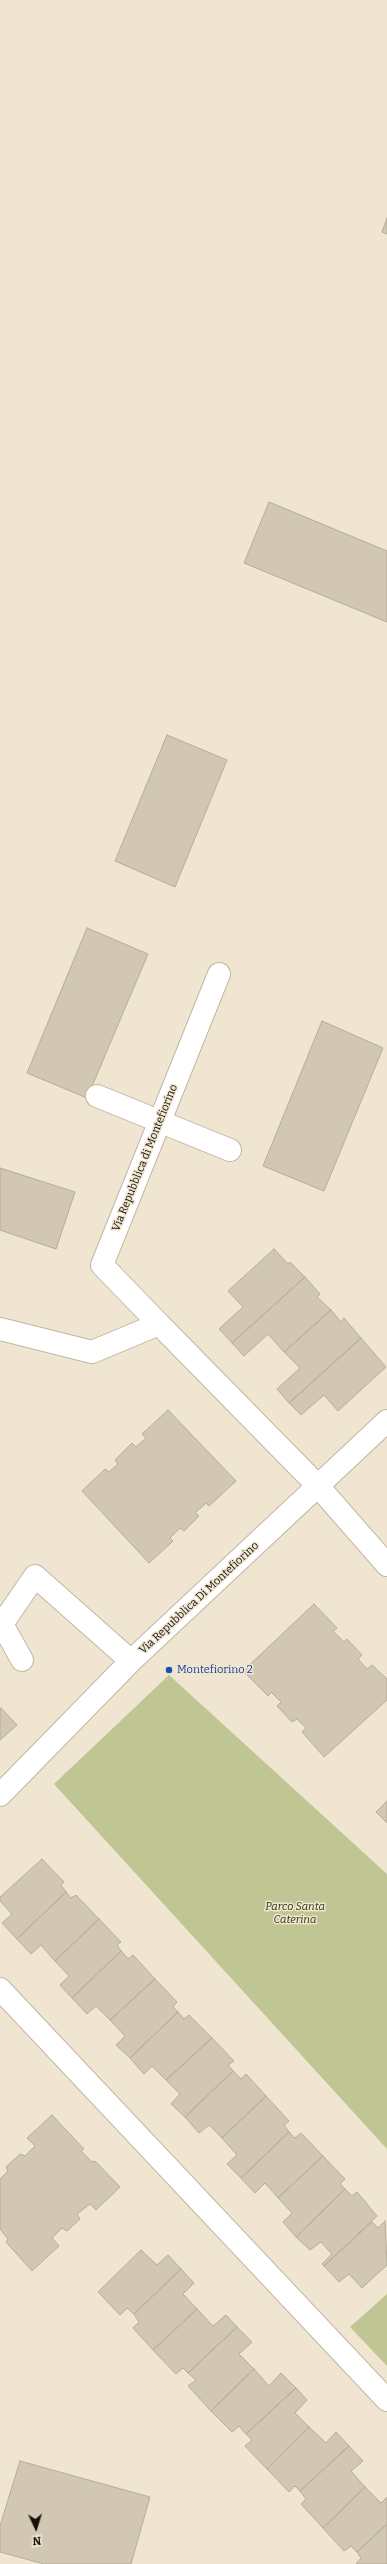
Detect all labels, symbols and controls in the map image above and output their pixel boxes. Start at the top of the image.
street label: Via Repubblica di Montefiorino [109,1083,181,1233]
street label: Via Repubblica Di Montefiorino [137,1539,261,1657]
place label: Montefiorino 2 [177,1663,253,1677]
marker: Montefiorino 2 [164,1665,174,1675]
park label: Parco Santa Caterina [265,1900,325,1926]
north arrow [16,2508,56,2548]
text: N [32,2534,42,2547]

